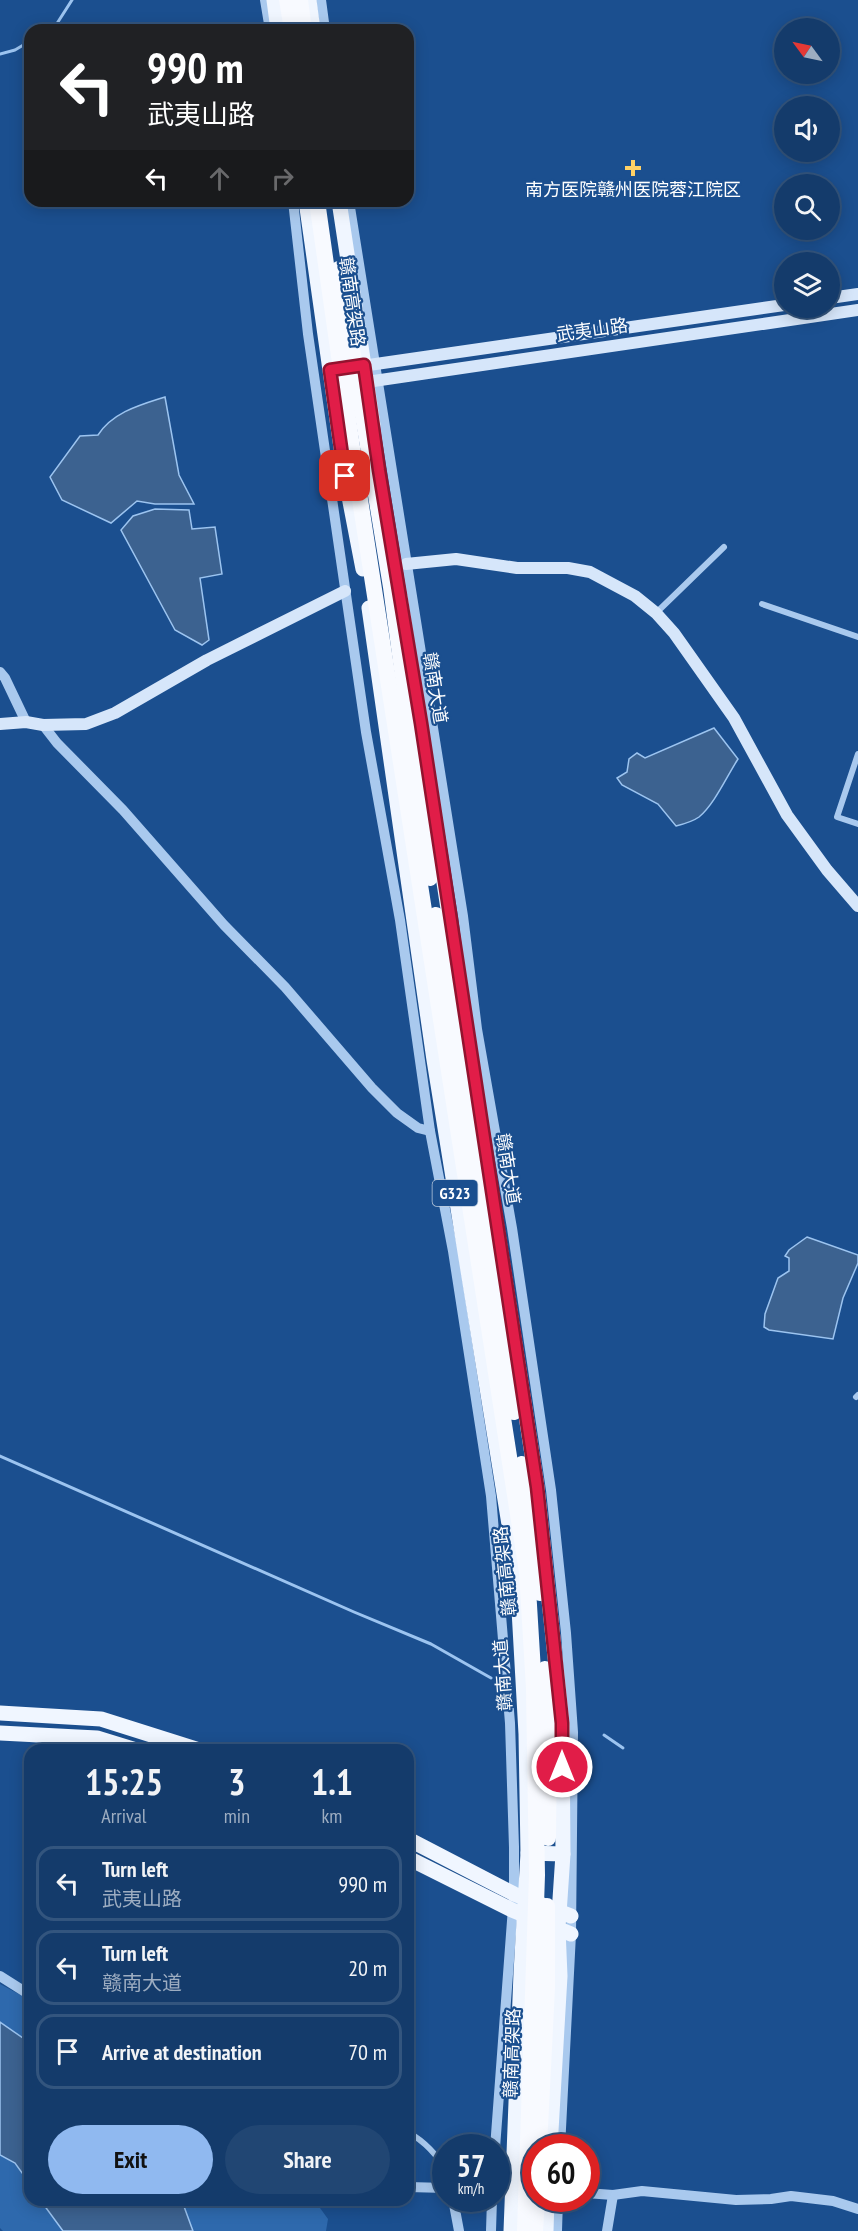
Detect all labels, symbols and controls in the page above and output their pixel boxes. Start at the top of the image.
north arrow [774,18,840,84]
map controls [774,18,840,318]
text: 990 m [147,40,244,95]
icon: left [48,48,126,126]
button: sound [774,96,840,162]
text: 武夷山路 [147,97,255,131]
marker: 南方医院赣州医院蓉江院区 [624,159,642,177]
icon: left [140,162,173,195]
icon: ahead [203,162,236,195]
icon: right [266,162,299,195]
button: search [774,174,840,240]
place label: 南方医院赣州医院蓉江院区 [525,178,741,201]
button: layers [774,252,840,318]
street label: 赣南高架路 [335,256,370,348]
street label: 武夷山路 [555,313,629,346]
pin [319,450,370,501]
icon: arrive [328,459,361,492]
street label: 赣南大道 [419,651,452,725]
street label: 赣南大道 [492,1132,525,1206]
road number: G323 [432,1180,478,1206]
street label: 赣南高架路 [488,1525,521,1617]
street label: 赣南大道 [489,1638,516,1712]
position arrow [530,1735,594,1799]
text: 15:25 [85,1758,163,1805]
text: 3 [228,1758,245,1805]
text: 1.1 [311,1758,353,1805]
text: Arrival [101,1803,147,1829]
text: min [224,1803,250,1829]
text: km [322,1803,342,1829]
text: Turn left [102,1855,168,1883]
icon: left [51,1867,84,1900]
text: 990 m [338,1870,387,1898]
text: 武夷山路 [102,1886,182,1912]
text: Turn left [102,1939,168,1967]
icon: left [51,1951,84,1984]
text: 20 m [348,1954,387,1982]
text: 赣南大道 [102,1970,182,1996]
street label: 赣南高架路 [498,2008,525,2098]
icon: arrive [51,2035,84,2068]
text: Arrive at destination [102,2038,262,2066]
text: 70 m [348,2038,387,2066]
button: Exit [48,2125,213,2194]
button: Share [225,2125,390,2194]
speed limit sign: 60 [522,2134,600,2212]
text: 57 [457,2146,485,2185]
text: km/h [458,2179,484,2198]

